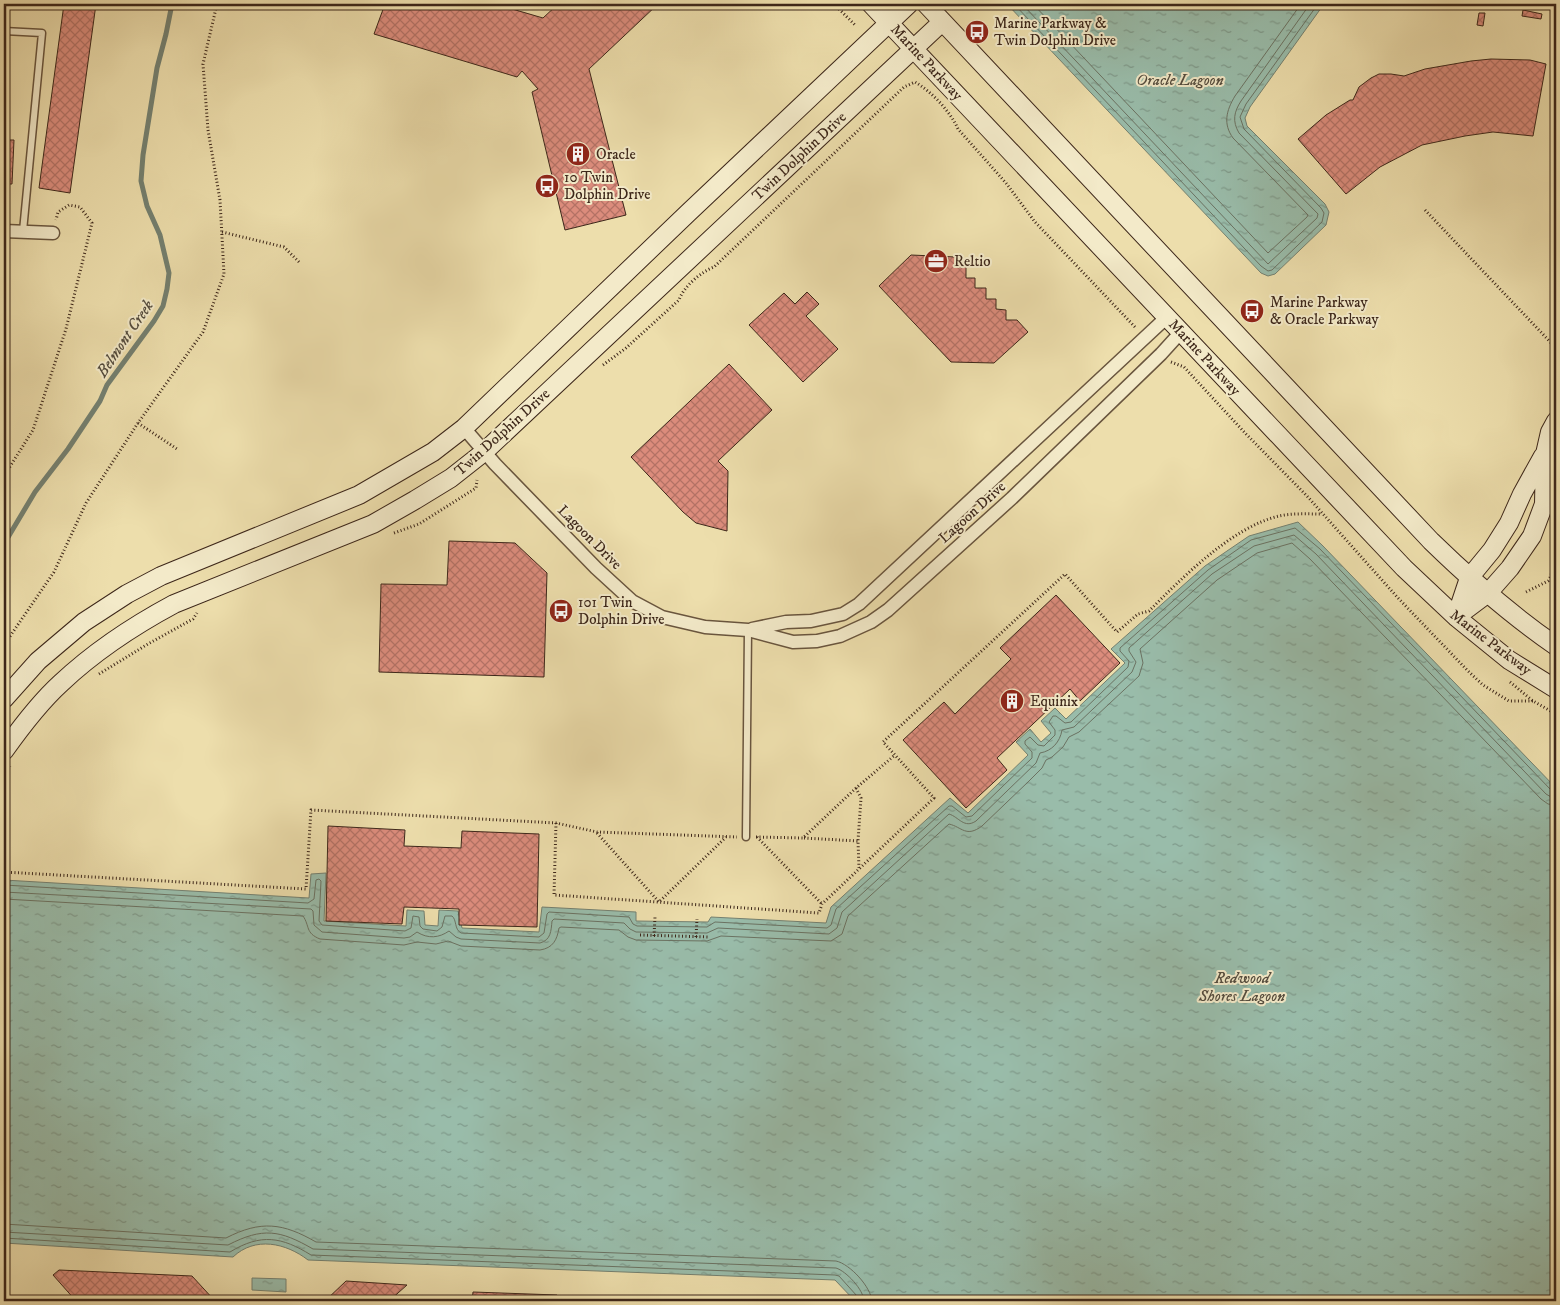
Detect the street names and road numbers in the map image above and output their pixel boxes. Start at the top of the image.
street label: Marine Parkway [886,20,968,105]
street label: Twin Dolphin Drive [748,108,850,205]
street label: Marine Parkway [1164,315,1246,400]
street label: Twin Dolphin Drive [451,384,554,480]
street label: Lagoon Drive [935,477,1010,547]
street label: Lagoon Drive [553,501,626,574]
street label: Marine Parkway [1446,605,1536,680]

